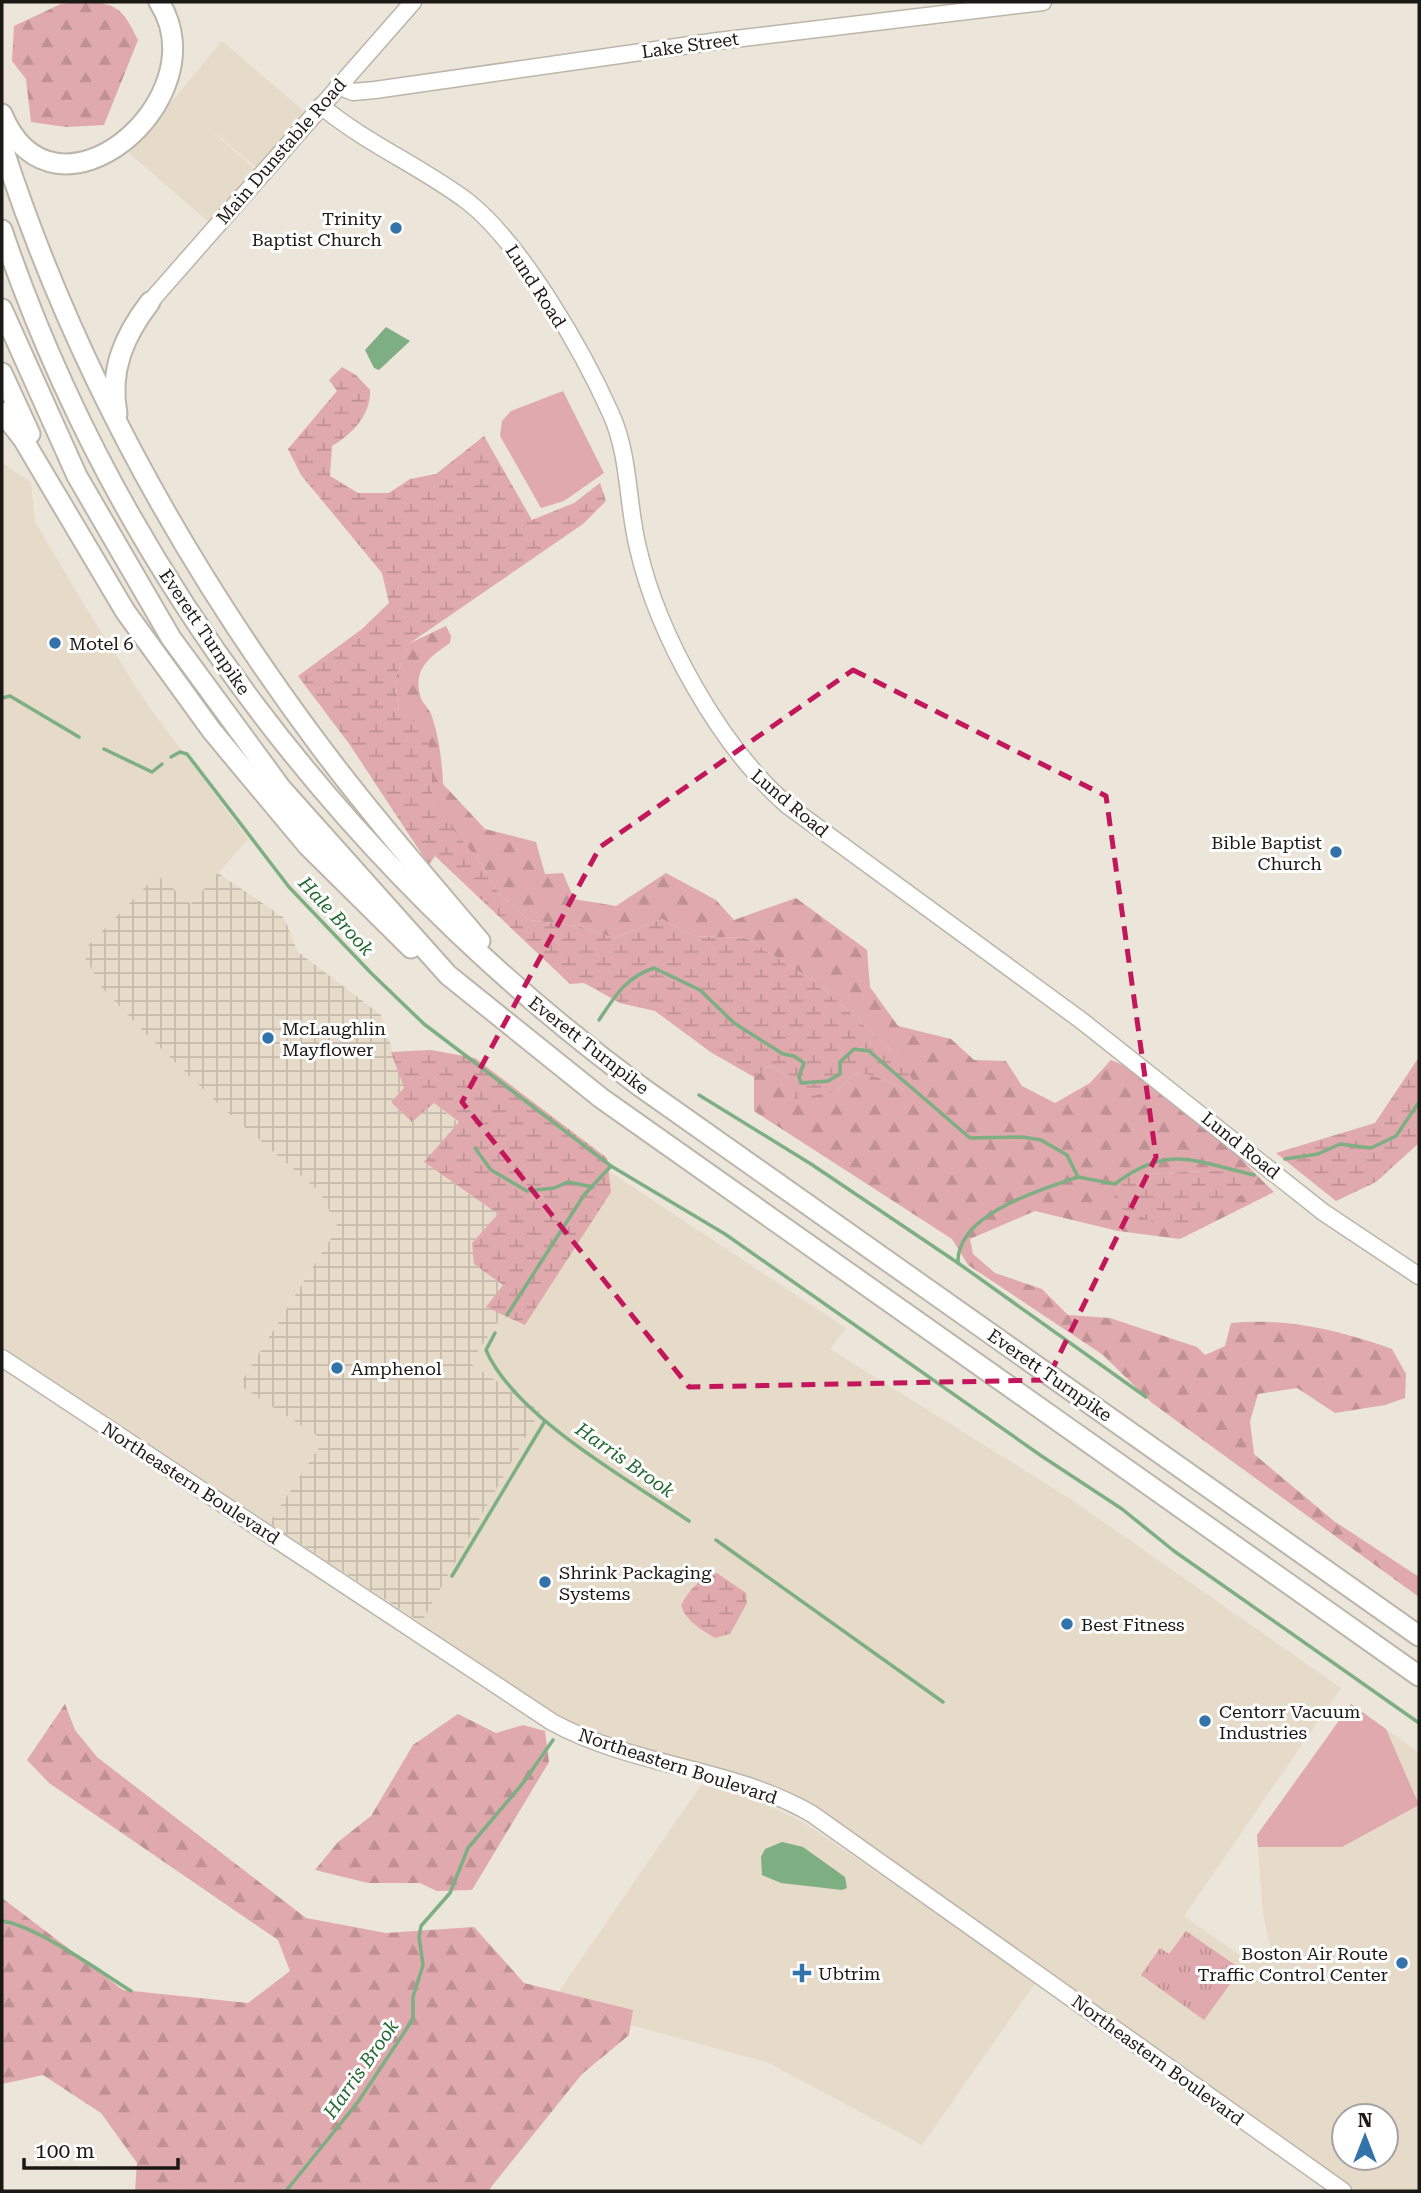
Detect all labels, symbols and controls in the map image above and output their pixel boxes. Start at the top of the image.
street label: Lake Street [640,28,740,62]
street label: Main Dunstable Road [212,74,350,228]
place label: Trinity Baptist Church [252,208,382,250]
marker: Trinity Baptist Church [388,220,404,236]
street label: Lund Road [502,241,571,332]
street label: Everett Turnpike [155,565,255,699]
place label: Motel 6 [69,633,133,654]
marker: Motel 6 [47,635,63,651]
street label: Lund Road [747,765,833,842]
place label: Bible Baptist Church [1211,832,1322,874]
marker: Bible Baptist Church [1328,844,1344,860]
water label: Hale Brook [293,871,379,961]
street label: Everett Turnpike [525,991,653,1099]
place label: McLaughlin Mayflower [282,1018,386,1060]
marker: McLaughlin Mayflower [260,1030,276,1046]
street label: Lund Road [1198,1107,1285,1183]
street label: Everett Turnpike [984,1324,1116,1426]
place label: Amphenol [351,1358,442,1379]
marker: Amphenol [329,1360,345,1376]
water label: Harris Brook [570,1417,679,1503]
street label: Northeastern Boulevard [98,1418,284,1549]
place label: Shrink Packaging Systems [559,1562,712,1604]
marker: Shrink Packaging Systems [537,1574,553,1590]
place label: Best Fitness [1081,1614,1185,1635]
marker: Best Fitness [1059,1616,1075,1632]
place label: Centorr Vacuum Industries [1219,1701,1360,1743]
marker: Centorr Vacuum Industries [1197,1713,1213,1729]
street label: Northeastern Boulevard [576,1724,780,1808]
place label: Boston Air Route Traffic Control Center [1197,1943,1388,1985]
marker: Boston Air Route Traffic Control Center [1394,1955,1410,1971]
marker: Ubtrim [792,1963,812,1983]
place label: Ubtrim [818,1963,880,1984]
street label: Northeastern Boulevard [1068,1990,1249,2130]
water label: Harris Brook [318,2015,404,2124]
north arrow [1330,2102,1400,2172]
text: N [1358,2109,1373,2132]
scale bar [24,2126,178,2170]
text: 100 m [35,2139,95,2163]

